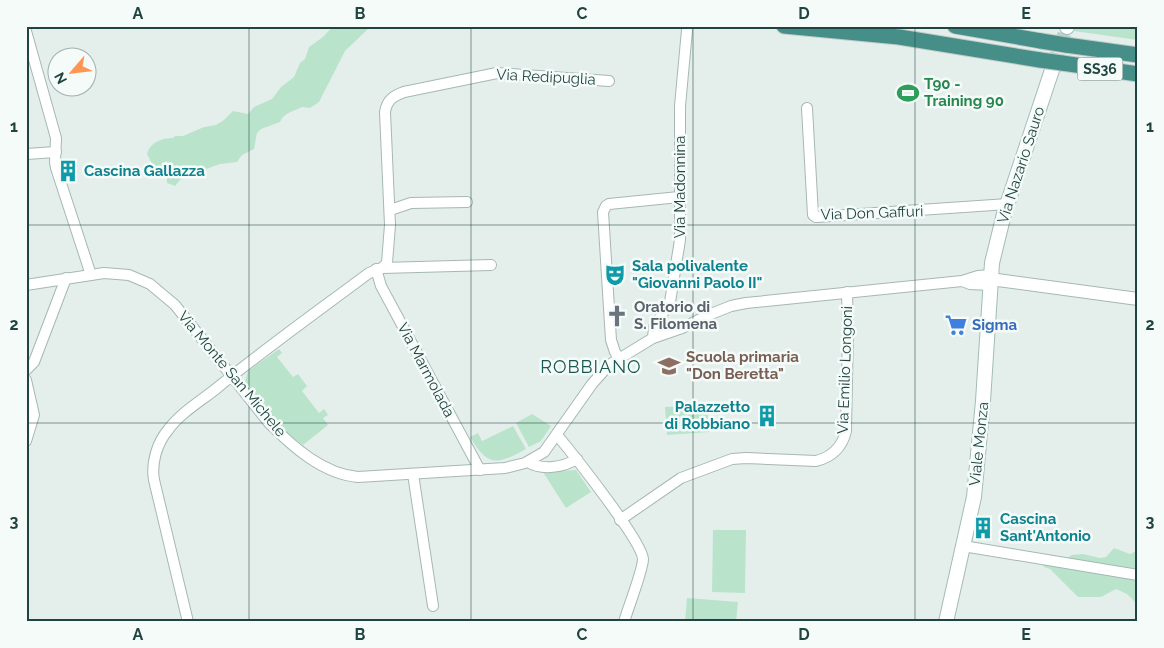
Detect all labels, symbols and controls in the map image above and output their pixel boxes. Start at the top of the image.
text: A [133,4,144,23]
text: B [355,4,366,23]
text: C [577,4,588,23]
text: D [798,4,810,23]
text: E [1021,4,1031,23]
north arrow [48,48,98,98]
road number: SS36 [1078,58,1122,80]
street label: Via Redipuglia [496,65,596,89]
text: N [51,70,70,87]
place label: T90 - Training 90 [924,75,1004,110]
sports icon: T90 - Training 90 [895,80,921,106]
street label: Via Nazario Sauro [994,104,1048,226]
text: 1 [10,117,18,136]
text: 1 [1146,117,1154,136]
street label: Via Madonnina [671,136,689,238]
building icon: Cascina Gallazza [55,158,81,184]
place label: Cascina Gallazza [84,162,205,180]
street label: Via Don Gaffuri [820,202,924,224]
place label: Sala polivalente "Giovanni Paolo II" [632,257,762,292]
theatre icon: Sala polivalente "Giovanni Paolo II" [602,262,628,288]
place label: Oratorio di S. Filomena [634,298,717,333]
church icon: Oratorio di S. Filomena [604,303,630,329]
street label: Via Emilio Longoni [834,306,856,434]
street label: Via Monte San Michele [174,307,290,441]
supermarket icon: Sigma [943,312,969,338]
text: 2 [9,315,19,334]
text: 2 [1145,315,1155,334]
place label: Sigma [972,316,1017,334]
street label: Via Marmolada [394,320,458,420]
place label: Scuola primaria "Don Beretta" [686,348,799,383]
school or university icon: Scuola primaria "Don Beretta" [656,353,682,379]
district label: ROBBIANO [540,356,642,377]
place label: Palazzetto di Robbiano [664,398,750,433]
street label: Viale Monza [966,401,992,487]
building icon: Palazzetto di Robbiano [754,403,780,429]
place label: Cascina Sant'Antonio [1000,510,1091,545]
text: 3 [10,512,19,531]
text: 3 [1146,512,1155,531]
building icon: Cascina Sant'Antonio [970,515,996,541]
text: A [133,625,144,644]
text: B [355,625,366,644]
text: C [577,625,588,644]
text: D [798,625,810,644]
text: E [1021,625,1031,644]

